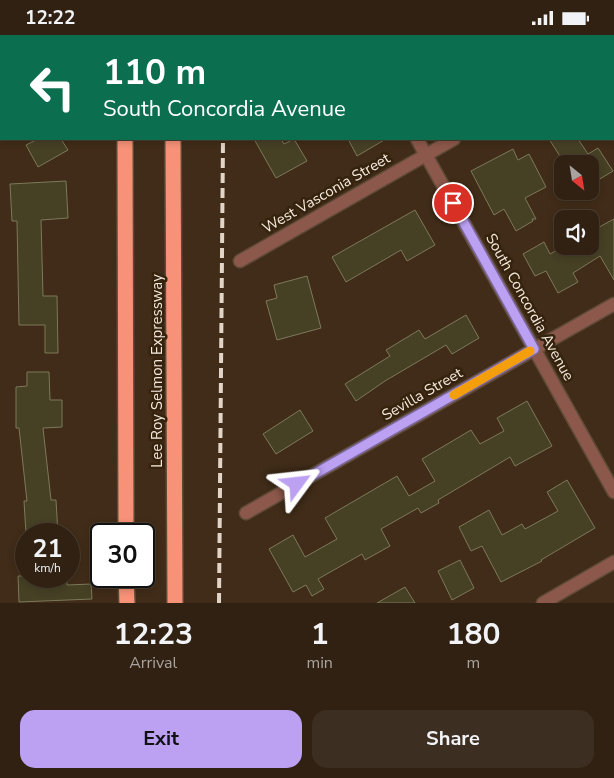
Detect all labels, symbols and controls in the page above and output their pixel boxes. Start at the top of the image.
text: 12:22 [25,5,75,31]
text: 110 m [103,49,206,96]
icon: left [20,55,85,120]
text: South Concordia Avenue [103,94,346,124]
street label: West Vasconia Street [258,148,394,238]
north arrow [554,155,599,200]
map controls [554,155,599,255]
pin [432,182,474,224]
icon: arrive [439,189,467,217]
button: sound [554,210,599,255]
street label: South Concordia Avenue [481,230,579,384]
street label: Lee Roy Selmon Expressway [147,274,167,468]
street label: Sevilla Street [378,362,467,425]
position arrow [270,457,322,509]
speed limit sign: 30 [90,523,155,588]
text: 21 [32,532,63,566]
text: km/h [34,560,61,576]
text: 12:23 [114,614,193,655]
text: 1 [311,614,329,655]
text: 180 [446,614,500,655]
text: Arrival [129,652,177,674]
text: min [306,652,333,674]
text: m [467,652,480,674]
button: Exit [20,710,302,768]
button: Share [312,710,594,768]

